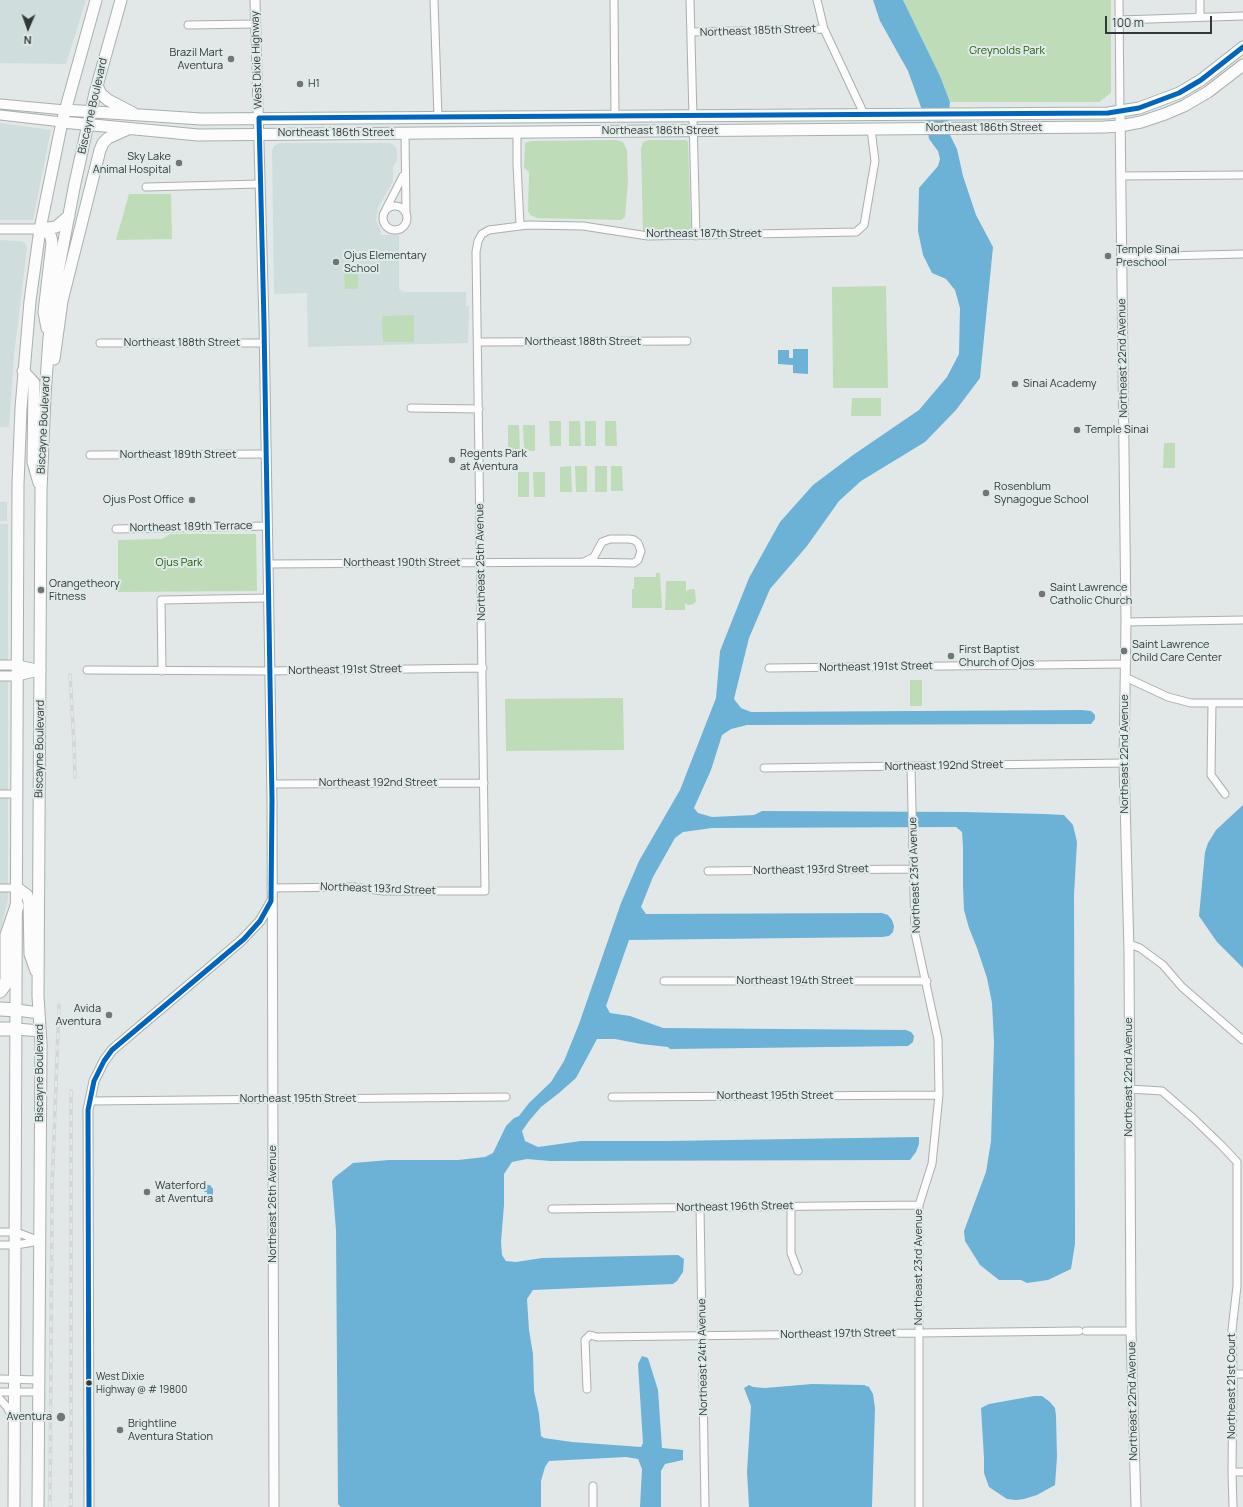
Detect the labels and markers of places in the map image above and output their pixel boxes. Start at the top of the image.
place label: Brazil Mart Aventura [170,46,223,72]
marker: Brazil Mart Aventura [226,54,236,64]
place label: H1 [308,77,320,91]
marker: H1 [295,79,305,89]
place label: Sky Lake Animal Hospital [93,150,171,176]
marker: Sky Lake Animal Hospital [174,158,184,168]
place label: Temple Sinai Preschool [1116,243,1180,269]
place label: Ojus Elementary School [344,249,427,275]
marker: Temple Sinai Preschool [1103,251,1113,261]
marker: Ojus Elementary School [331,257,341,267]
place label: Sinai Academy [1023,377,1097,391]
marker: Sinai Academy [1010,379,1020,389]
place label: Temple Sinai [1085,423,1149,437]
marker: Temple Sinai [1072,425,1082,435]
place label: Regents Park at Aventura [460,447,527,473]
marker: Regents Park at Aventura [447,455,457,465]
place label: Rosenblum Synagogue School [994,480,1089,506]
marker: Rosenblum Synagogue School [981,488,991,498]
place label: Ojus Post Office [103,493,184,507]
marker: Ojus Post Office [187,495,197,505]
place label: Orangetheory Fitness [49,577,120,603]
place label: Saint Lawrence Catholic Church [1050,581,1132,607]
marker: Orangetheory Fitness [36,585,46,595]
marker: Saint Lawrence Catholic Church [1037,589,1047,599]
place label: Saint Lawrence Child Care Center [1132,638,1222,664]
place label: First Baptist Church of Ojos [959,643,1034,669]
marker: Saint Lawrence Child Care Center [1119,646,1129,656]
marker: First Baptist Church of Ojos [946,651,956,661]
place label: Avida Aventura [56,1002,101,1028]
marker: Avida Aventura [104,1010,114,1020]
place label: Waterford at Aventura [155,1179,213,1205]
marker: Waterford at Aventura [142,1187,152,1197]
place label: West Dixie Highway @ # 19800 [96,1371,187,1394]
marker: West Dixie Highway @ # 19800 [84,1378,94,1388]
place label: Aventura [7,1410,52,1424]
marker: Aventura [55,1411,67,1423]
place label: Brightline Aventura Station [128,1417,213,1443]
marker: Brightline Aventura Station [115,1425,125,1435]

